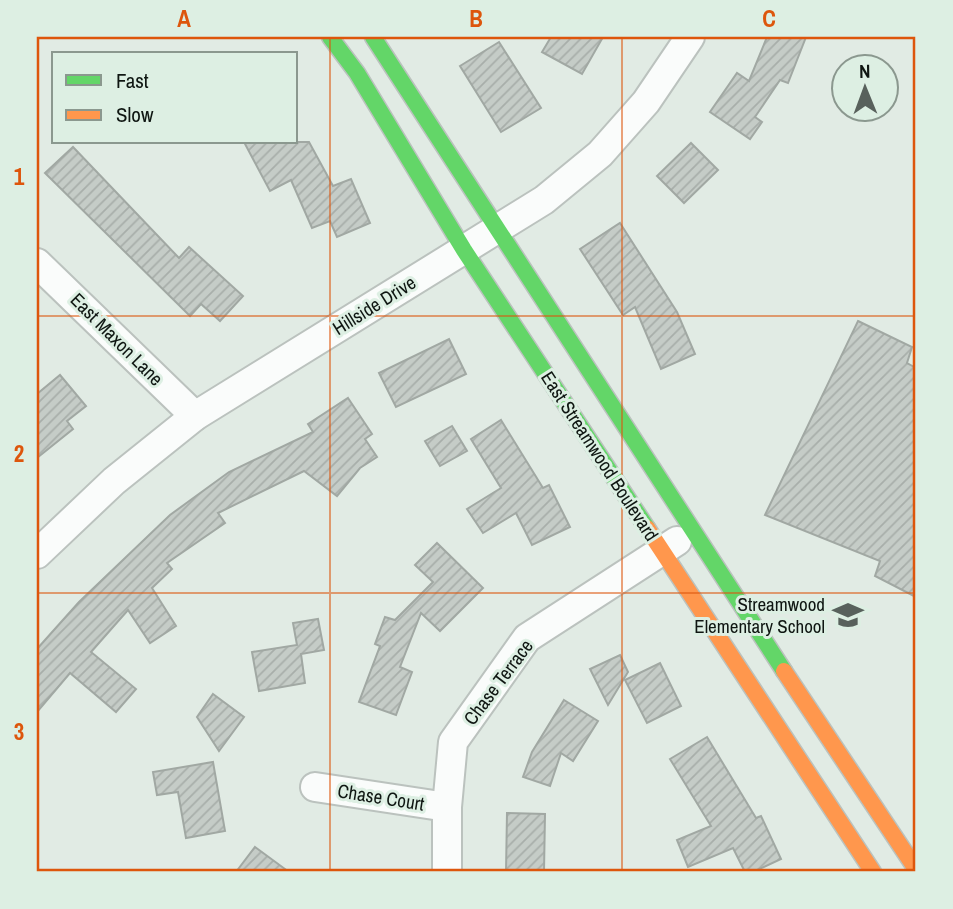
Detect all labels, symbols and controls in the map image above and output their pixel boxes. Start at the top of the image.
text: A [177,3,191,34]
text: B [469,3,483,34]
text: C [762,3,776,34]
legend [52,52,298,144]
north arrow [830,52,900,122]
text: N [859,58,871,84]
text: Fast [116,66,149,95]
text: Slow [116,100,154,129]
text: 1 [14,161,25,192]
street label: Hillside Drive [327,269,421,341]
street label: East Maxon Lane [65,287,169,391]
street label: East Streamwood Boulevard [535,366,665,546]
text: 2 [14,438,24,469]
place label: Streamwood Elementary School [694,591,825,639]
school or university icon: Streamwood Elementary School [831,598,865,632]
street label: Chase Terrace [457,634,539,730]
text: 3 [14,716,24,747]
street label: Chase Court [336,777,427,817]

